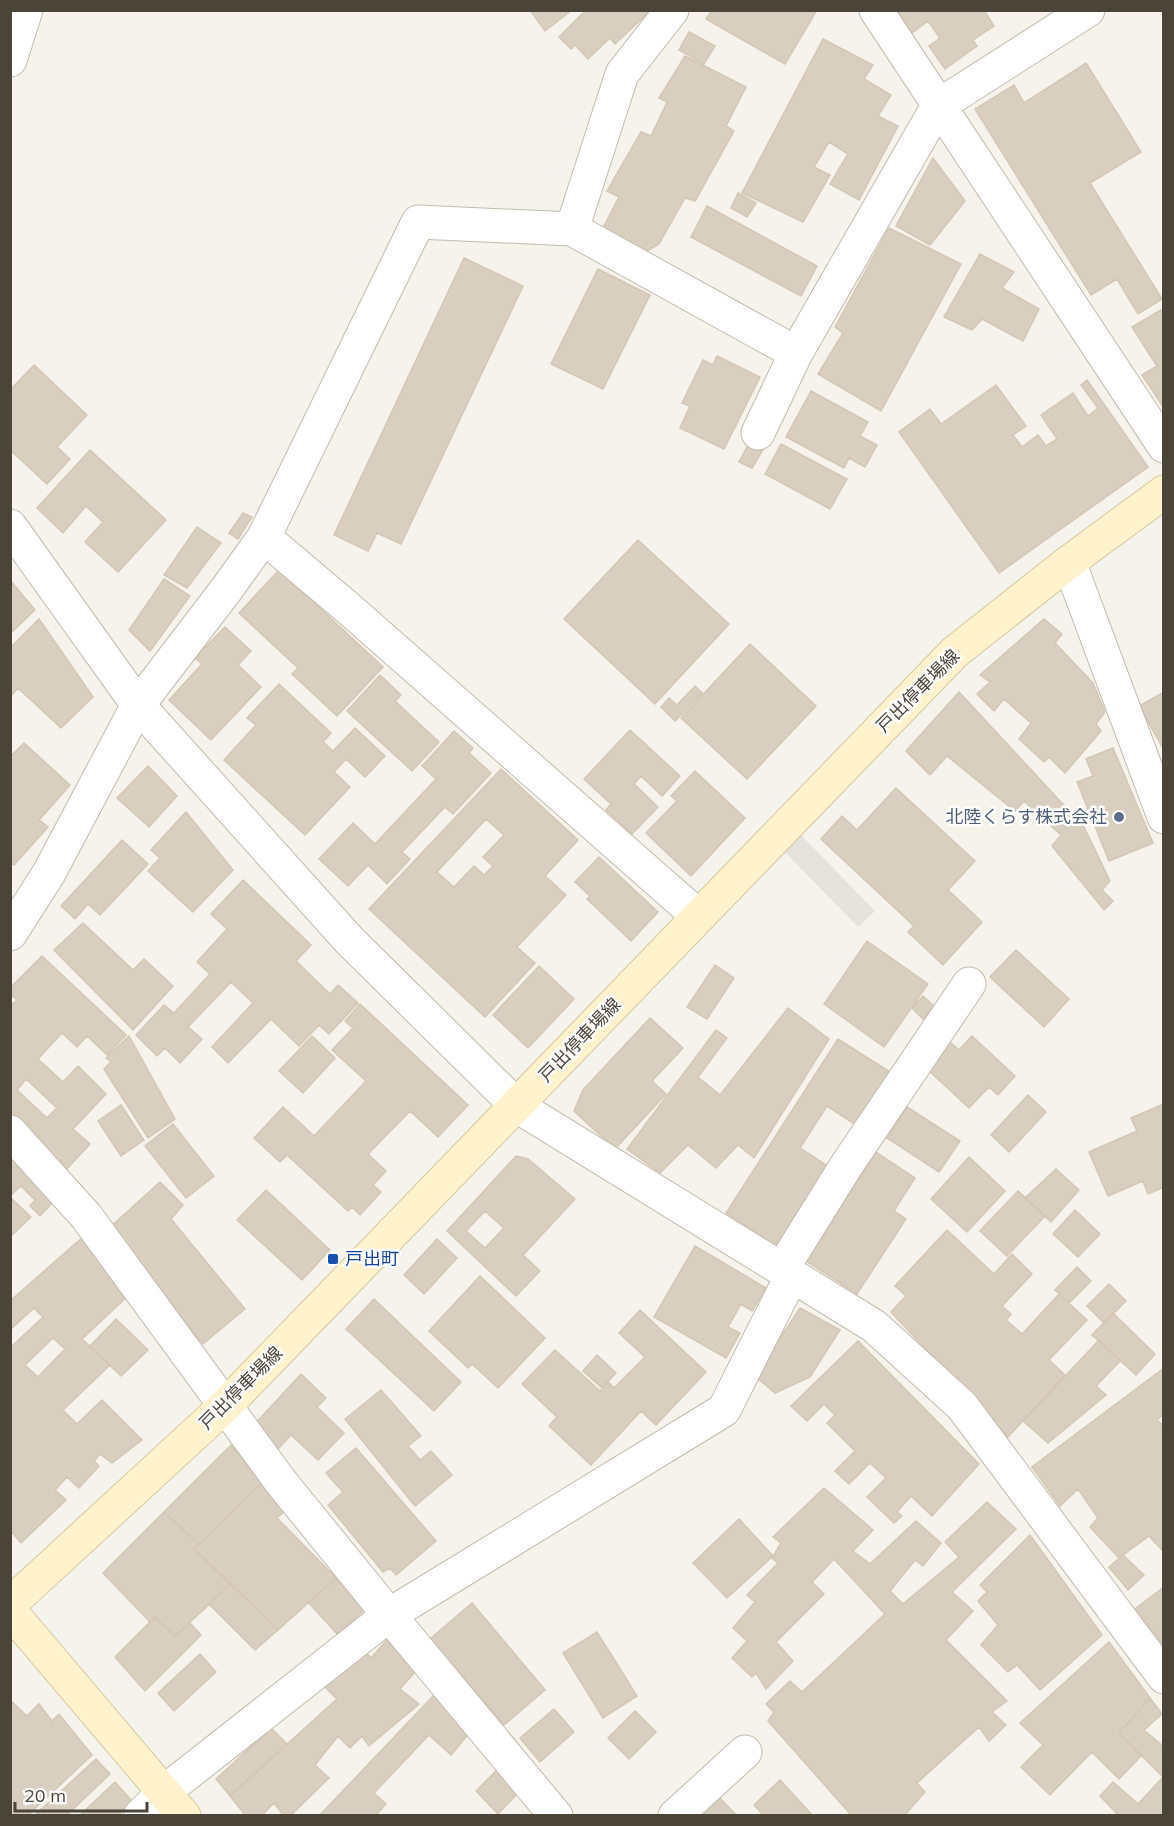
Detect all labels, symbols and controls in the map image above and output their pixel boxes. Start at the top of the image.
street label: 戸出停車場線 [871,644,964,737]
place label: 北陸くらす株式会社 [945,805,1107,828]
marker: 北陸くらす株式会社 [1112,810,1126,824]
street label: 戸出停車場線 [534,993,625,1086]
place label: 戸出町 [345,1247,399,1270]
marker: 戸出町 [326,1252,340,1266]
street label: 戸出停車場線 [194,1341,287,1434]
scale bar [15,1775,147,1813]
text: 20 m [24,1784,66,1807]

